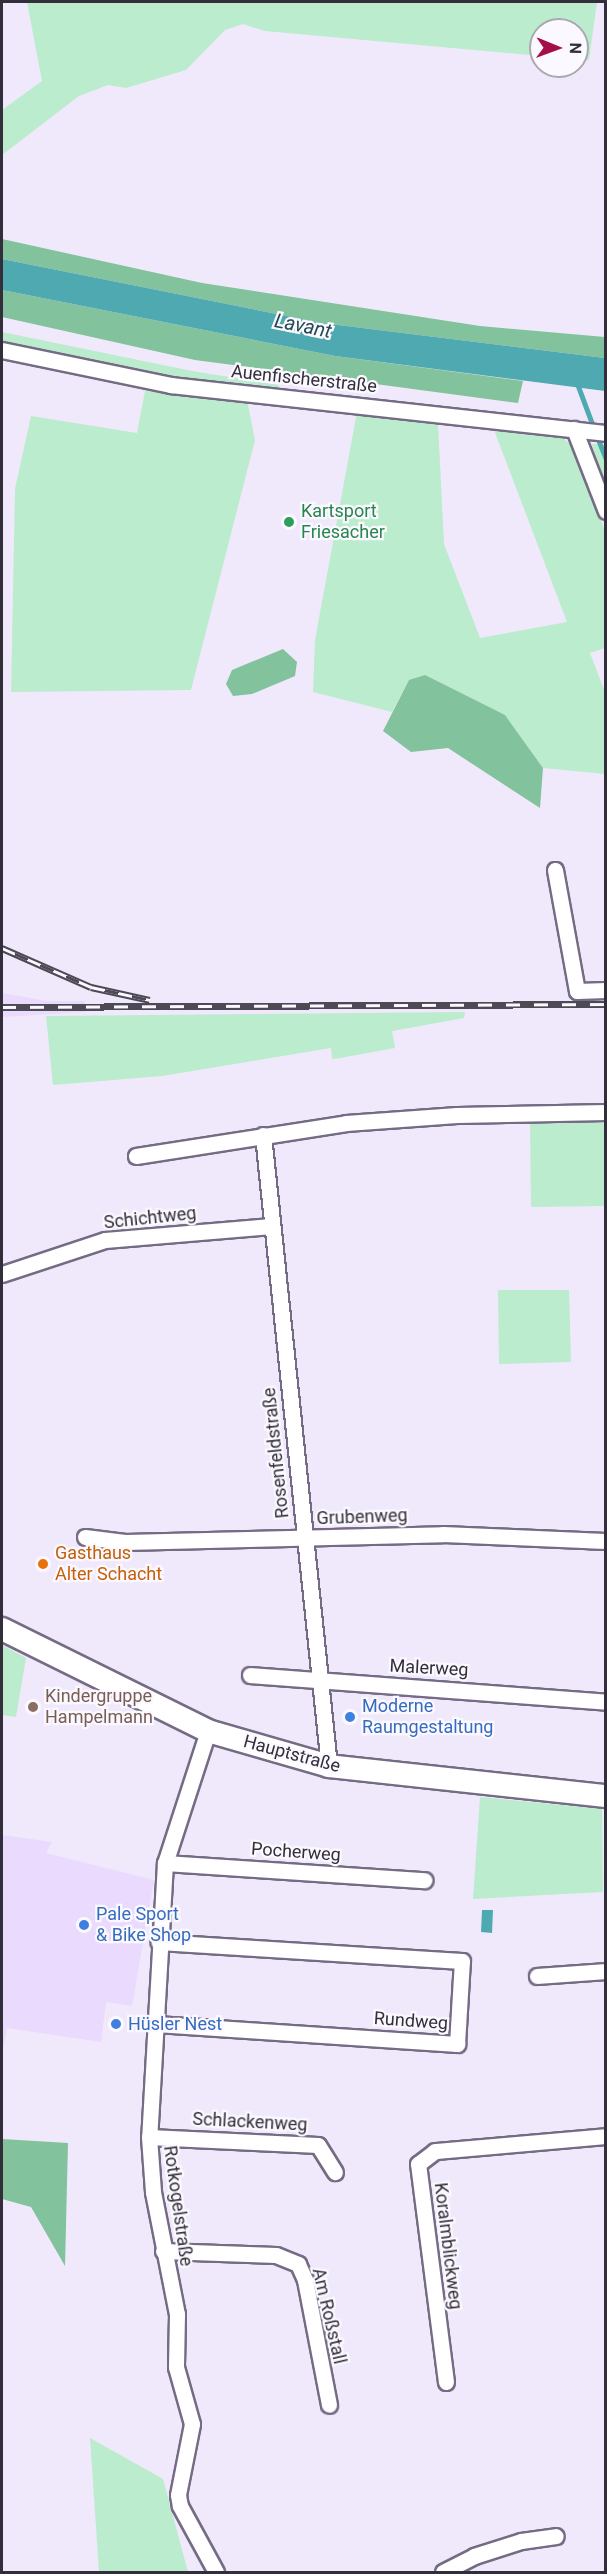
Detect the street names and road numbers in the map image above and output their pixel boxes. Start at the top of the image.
street label: Auenfischerstraße [230,361,378,397]
street label: Schichtweg [103,1202,197,1234]
street label: Rosenfeldstraße [258,1387,294,1519]
street label: Grubenweg [316,1505,408,1529]
street label: Malerweg [389,1655,469,1681]
street label: Hauptstraße [241,1731,343,1777]
street label: Pocherweg [250,1838,342,1866]
street label: Rundweg [373,2008,449,2034]
street label: Schlackenweg [192,2108,308,2136]
street label: Rotkogelstraße [159,2144,197,2268]
street label: Koralmblickweg [430,2181,466,2311]
street label: Am Roßstall [307,2266,351,2366]

